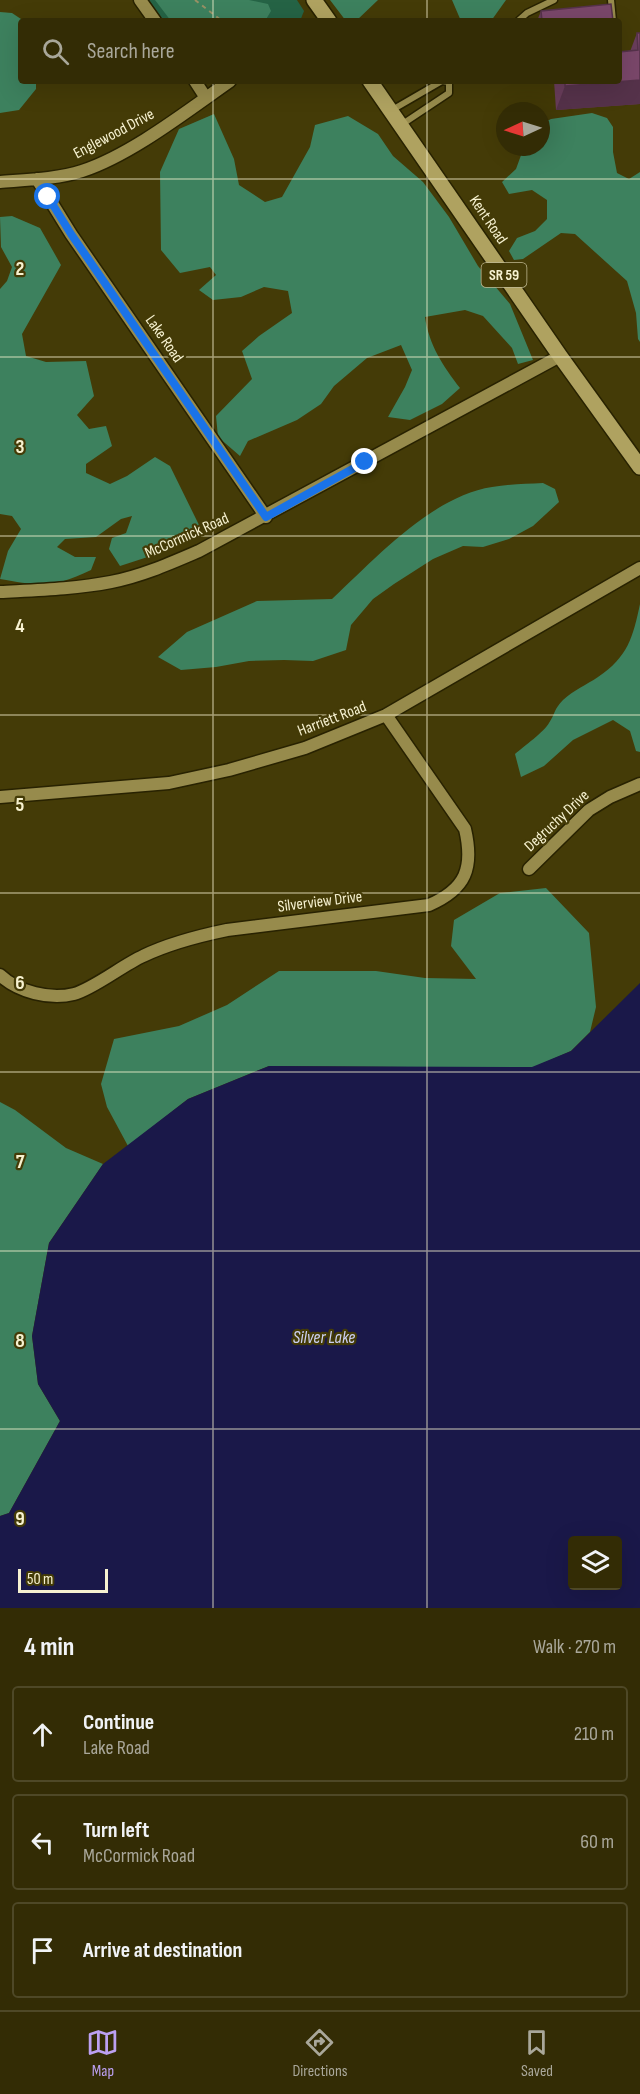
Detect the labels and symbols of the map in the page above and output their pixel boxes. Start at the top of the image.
north arrow [496,102,550,156]
street label: Englewood Drive [70,105,158,163]
route start [34,183,60,209]
street label: Kent Road [465,192,511,248]
text: 2 [16,257,24,281]
road number: SR 59 [482,263,526,287]
street label: Lake Road [141,312,187,366]
text: 3 [16,435,25,459]
route end [351,448,377,474]
street label: McCormick Road [142,509,232,563]
text: 4 [15,614,25,638]
street label: Harriett Road [295,697,369,741]
street label: Degruchy Drive [521,786,593,856]
text: 5 [16,793,25,817]
street label: Silverview Drive [277,887,363,917]
text: 6 [15,971,25,995]
text: 7 [16,1150,25,1174]
water label: Silver Lake [293,1327,355,1348]
text: 8 [15,1329,25,1353]
text: 9 [15,1507,25,1531]
scale bar [18,1566,108,1594]

